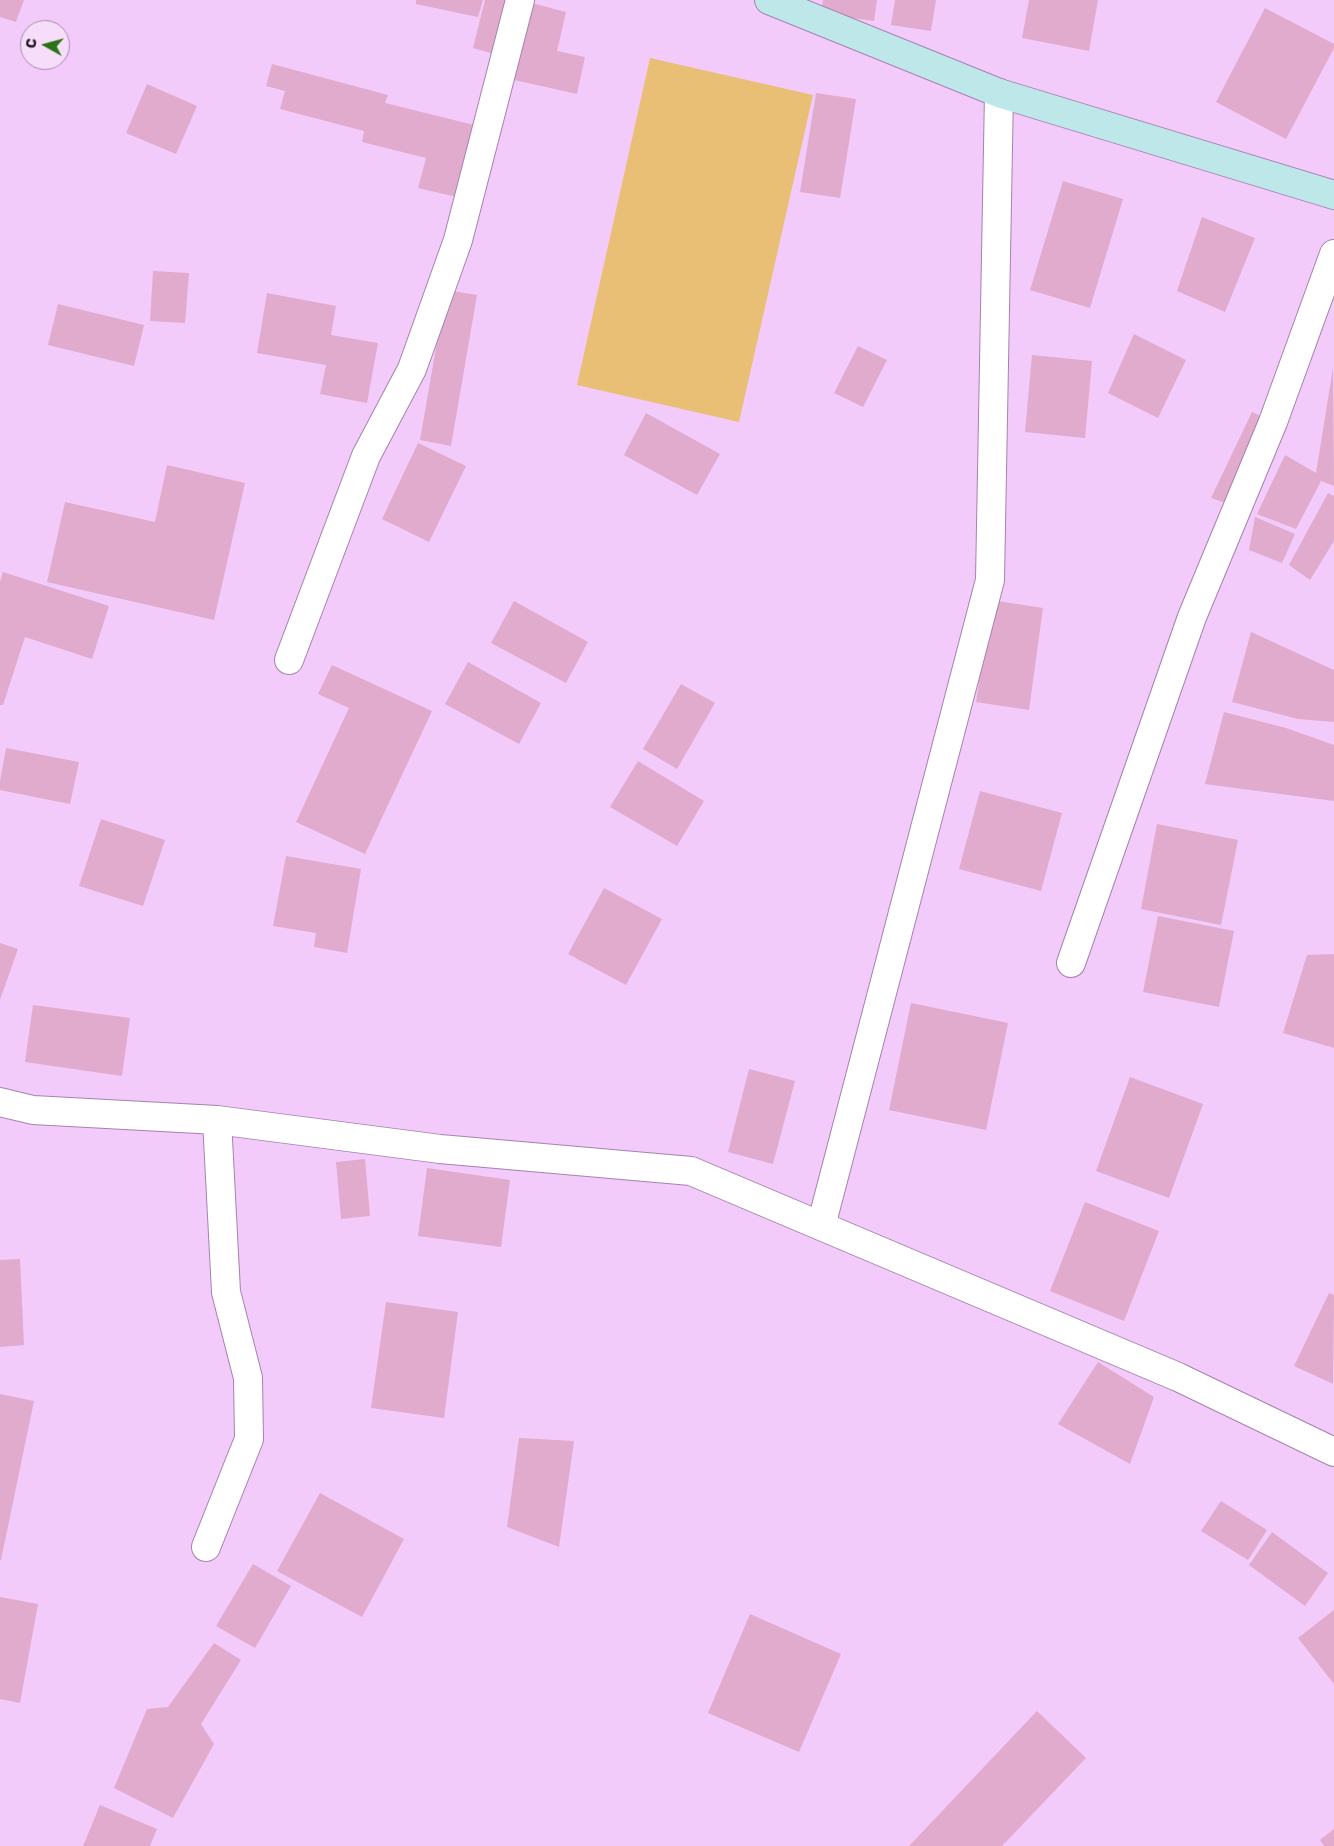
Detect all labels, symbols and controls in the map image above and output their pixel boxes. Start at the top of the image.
north arrow [20,20,70,70]
text: С [22,37,40,49]

